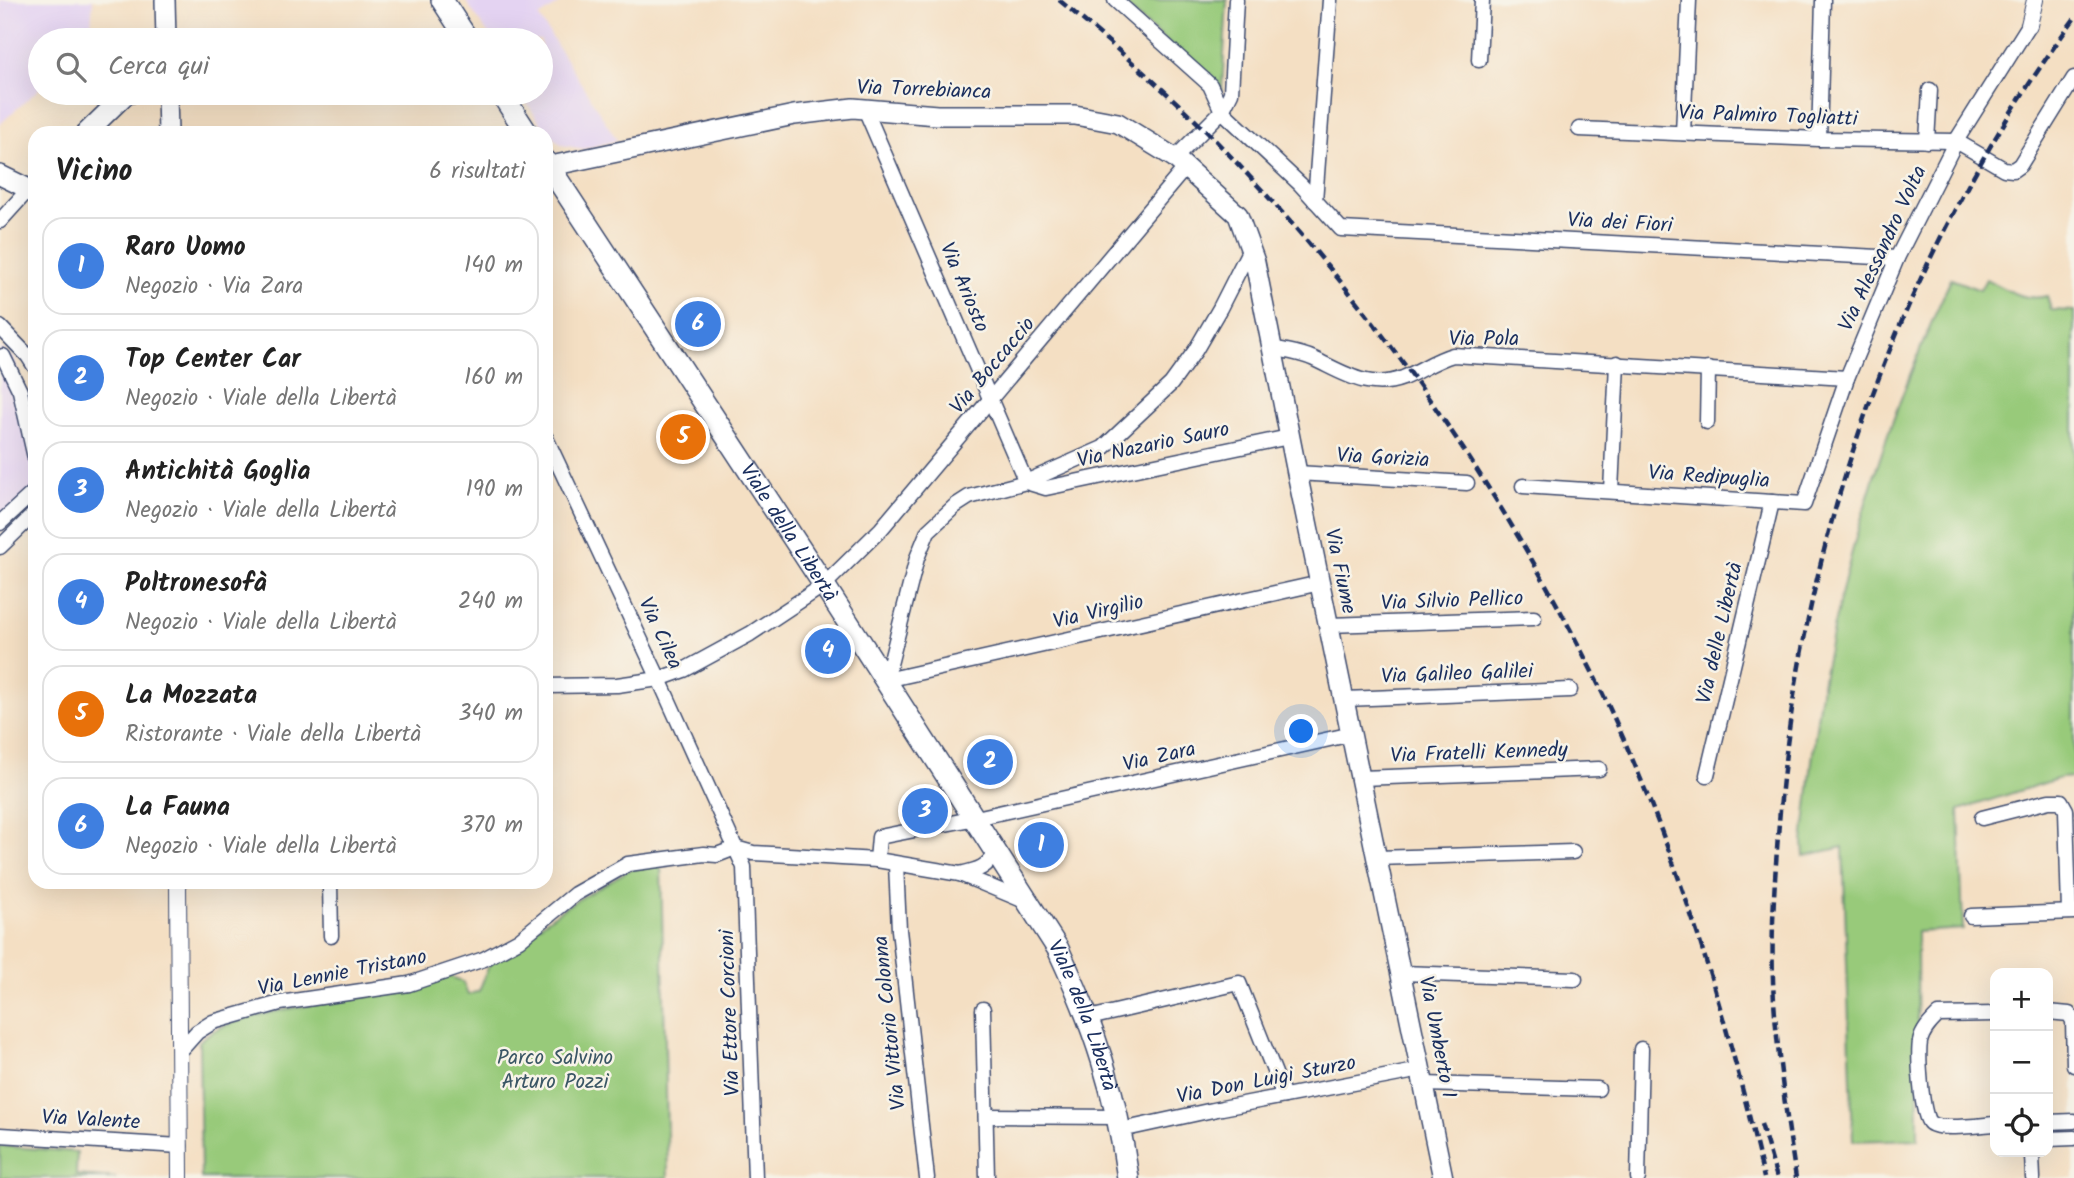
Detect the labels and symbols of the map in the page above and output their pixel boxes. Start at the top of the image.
street label: Via Torrebianca [856,72,992,109]
street label: Via Palmiro Togliatti [1678,97,1859,136]
street label: Via Alessandro Volta [1830,160,1936,337]
street label: Via dei Fiori [1567,204,1674,243]
street label: Via Ariosto [930,237,997,338]
pin: 6 [675,298,721,350]
street label: Via Boccaccio [942,310,1044,422]
street label: Via Pola [1449,323,1519,356]
pin: 5 [660,411,706,463]
street label: Via Nazario Sauro [1074,413,1233,478]
street label: Via Gorizia [1336,440,1430,477]
street label: Viale della Libertà [730,457,846,609]
street label: Via Redipuglia [1647,457,1771,498]
street label: Via Fiume [1314,525,1365,618]
street label: Via delle Libertà [1688,559,1753,707]
street label: Via Silvio Pellico [1380,583,1524,620]
street label: Via Virgilio [1050,586,1147,639]
street label: Via Cilea [629,592,691,675]
pin: 4 [805,625,851,677]
street label: Via Galileo Galilei [1380,655,1535,694]
your location [1284,714,1318,748]
street label: Via Zara [1120,733,1199,782]
street label: Via Fratelli Kennedy [1390,734,1568,773]
pin: 2 [967,736,1013,788]
pin: 3 [902,785,948,837]
pin: 1 [1018,819,1064,871]
street label: Via Ettore Corcioni [711,928,750,1097]
street label: Via Vittorio Colonna [865,934,916,1112]
street label: Viale della Libertà [1038,934,1125,1095]
street label: Via Lennie Tristano [255,941,430,1006]
street label: Via Umberto I [1409,973,1465,1101]
park label: Parco Salvino Arturo Pozzi [497,1042,613,1099]
street label: Via Don Luigi Sturzo [1174,1047,1359,1114]
street label: Via Valente [41,1101,142,1140]

